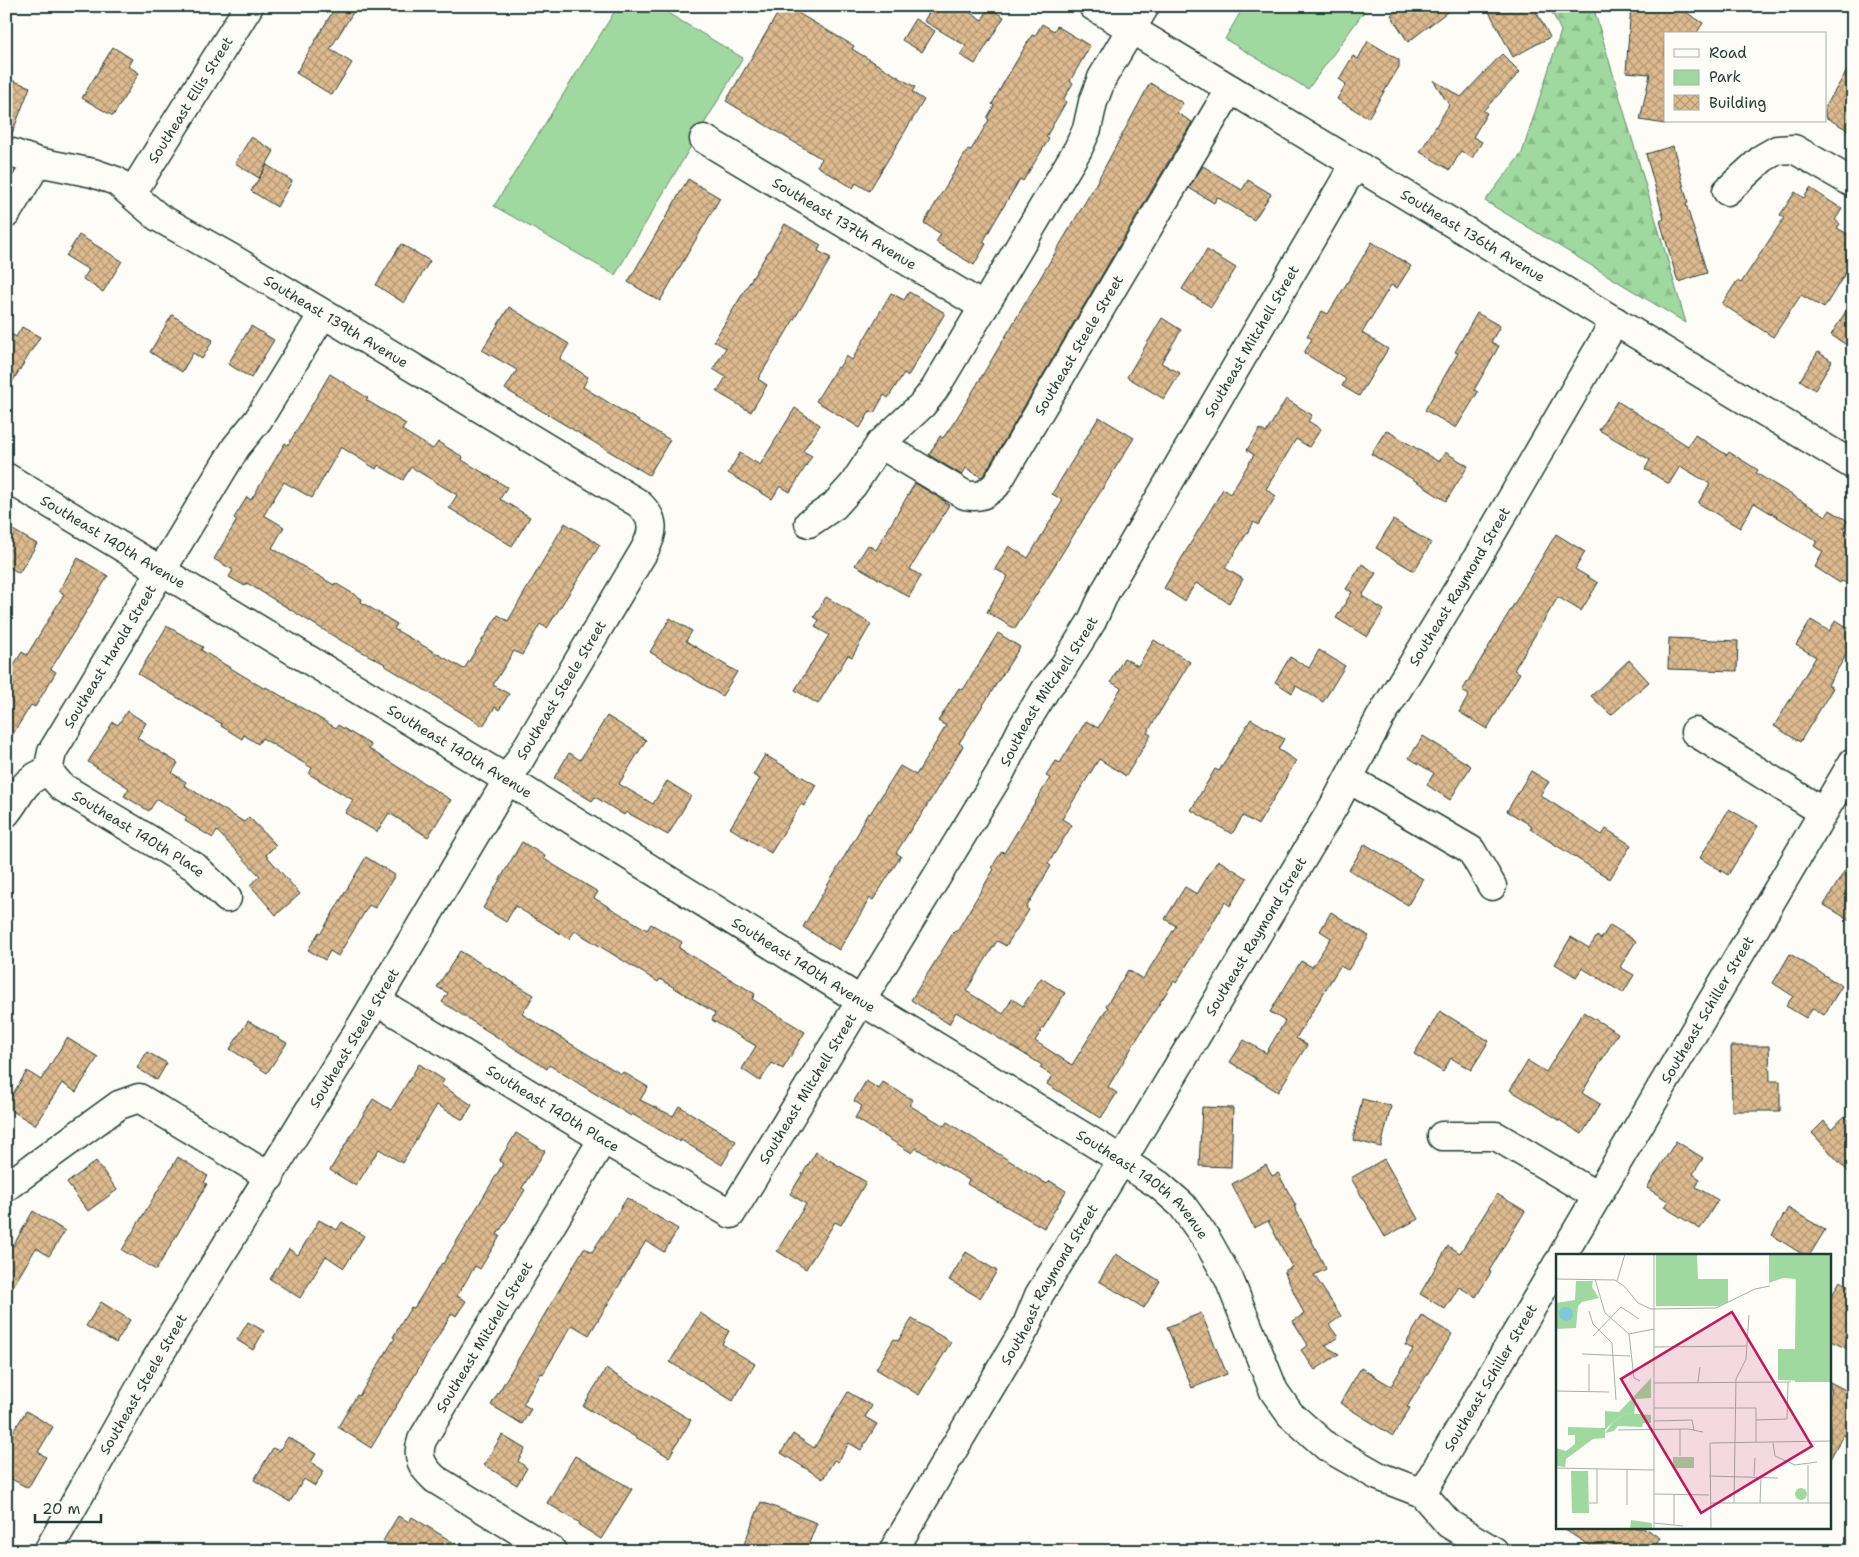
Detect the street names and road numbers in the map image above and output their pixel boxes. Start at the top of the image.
street label: Southeast Ellis Street [144,33,237,166]
street label: Southeast 137th Avenue [769,173,920,274]
street label: Southeast 136th Avenue [1398,185,1549,286]
street label: Southeast Mitchell Street [1200,262,1303,420]
street label: Southeast 139th Avenue [261,271,412,372]
street label: Southeast Steele Street [1030,272,1127,418]
street label: Southeast 140th Avenue [37,491,189,592]
street label: Southeast Raymond Street [1405,504,1514,669]
street label: Southeast Harold Street [59,581,160,732]
street label: Southeast Mitchell Street [996,614,1102,769]
street label: Southeast Steele Street [512,617,610,763]
street label: Southeast 140th Avenue [384,700,536,802]
street label: Southeast 140th Place [69,786,209,881]
street label: Southeast Raymond Street [1201,854,1310,1019]
street label: Southeast 140th Avenue [728,913,879,1016]
street label: Southeast Schiller Street [1657,933,1758,1087]
street label: Southeast Steele Street [305,965,403,1111]
street label: Southeast Mitchell Street [755,1010,860,1167]
street label: Southeast 140th Place [483,1061,623,1156]
street label: Southeast 140th Avenue [1073,1126,1212,1242]
street label: Southeast Raymond Street [996,1201,1102,1368]
street label: Southeast Mitchell Street [432,1258,536,1416]
street label: Southeast Schiller Street [1440,1301,1541,1455]
street label: Southeast Steele Street [95,1310,191,1458]

